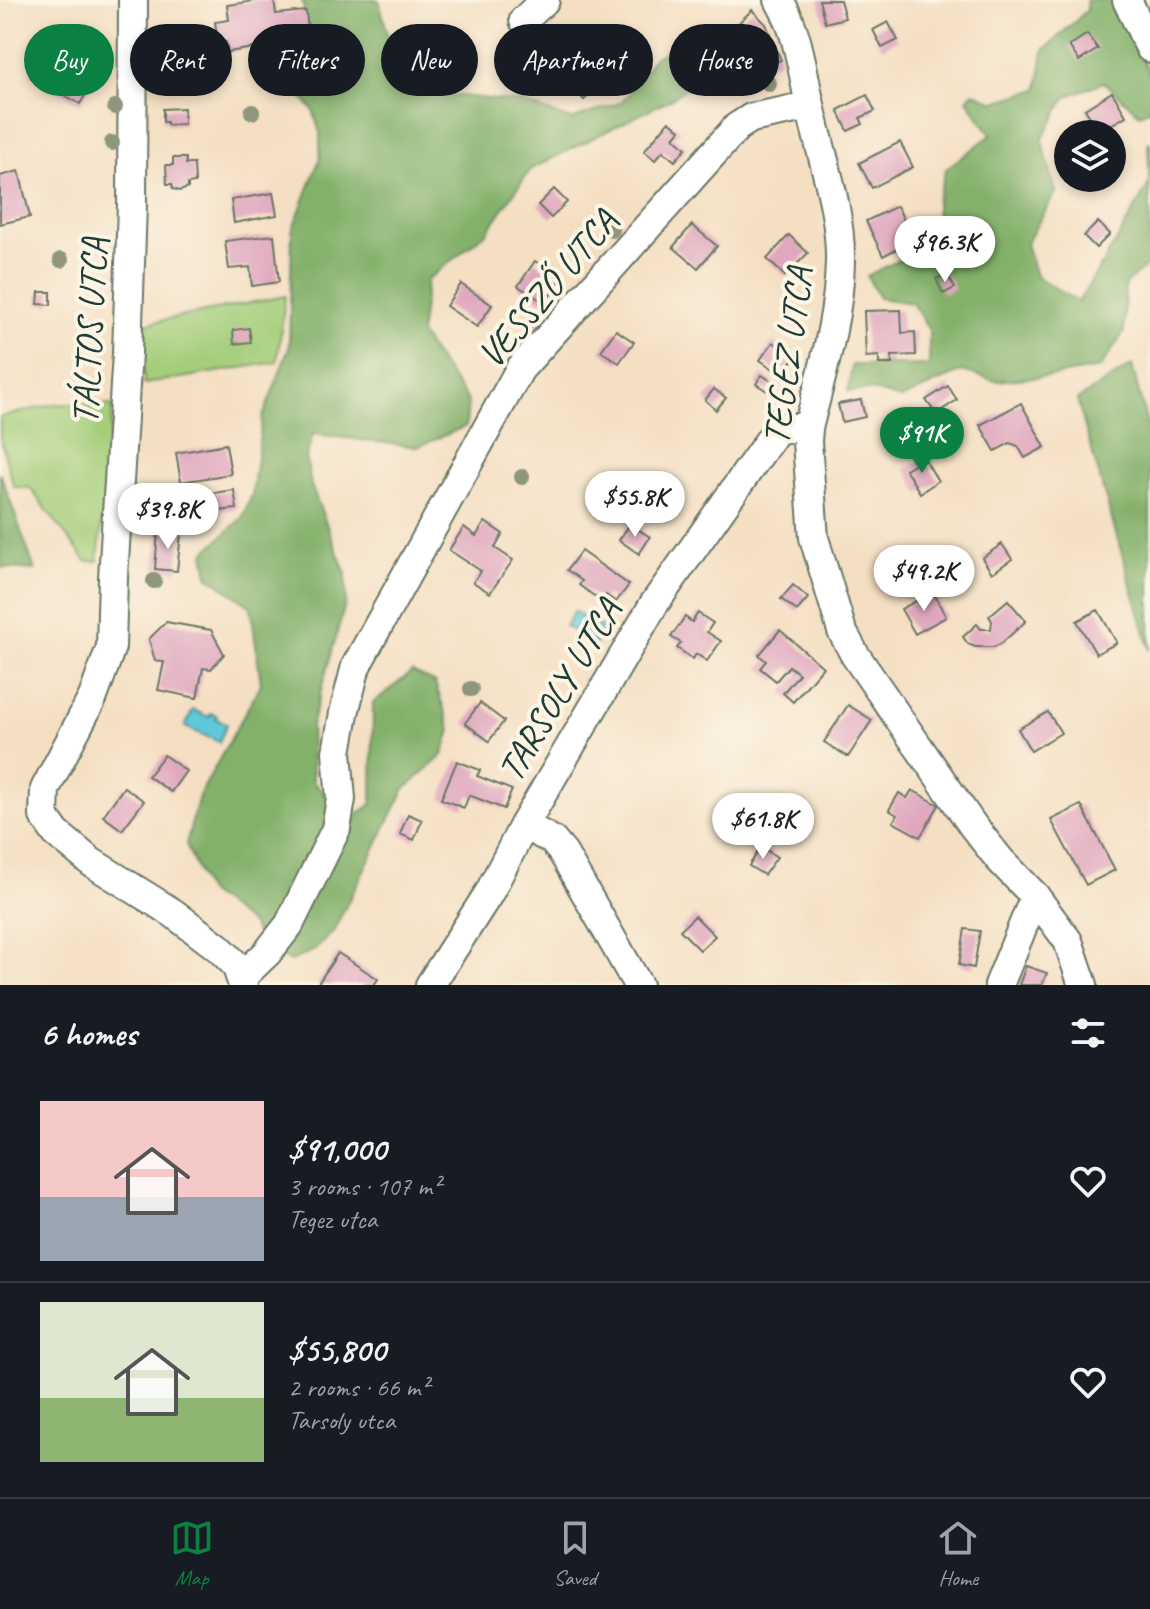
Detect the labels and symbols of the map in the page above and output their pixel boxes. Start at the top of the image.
street label: VESSZŐ UTCA [467,198,628,377]
pin: $96.3K [880,216,1010,284]
street label: TÁLTOS UTCA [61,235,118,426]
street label: TEGEZ UTCA [752,262,823,448]
pin: $91K [875,407,969,475]
pin: $55.8K [570,471,700,539]
pin: $39.8K [103,483,233,551]
pin: $49.2K [859,545,989,613]
street label: TARSOLY UTCA [487,589,633,790]
pin: $61.8K [698,793,828,861]

